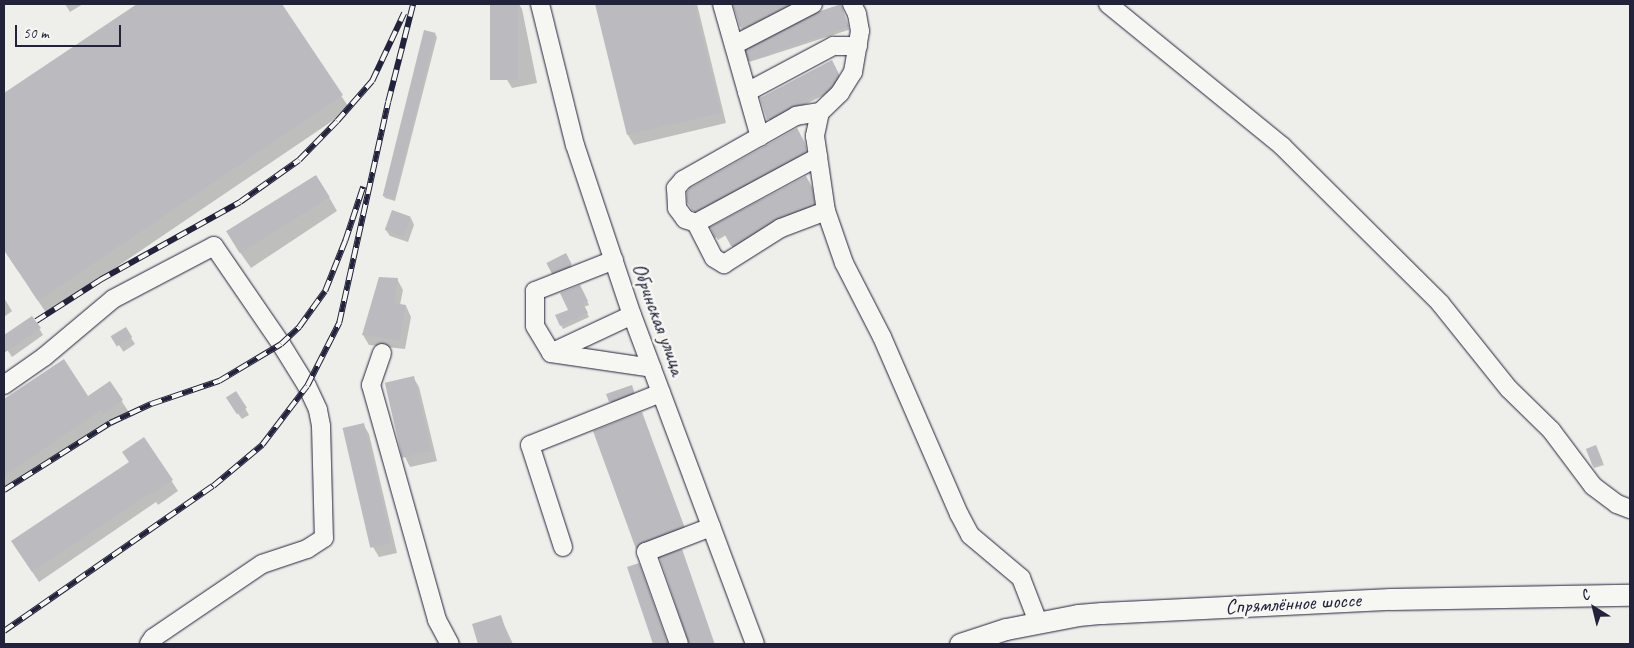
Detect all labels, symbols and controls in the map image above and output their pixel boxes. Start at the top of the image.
scale bar [18,15,124,47]
text: 50 m [23,24,49,43]
street label: Обринская улица [627,260,691,378]
north arrow [1569,583,1619,633]
street label: Спрямлённое шоссе [1224,587,1362,619]
text: С [1577,587,1593,604]

